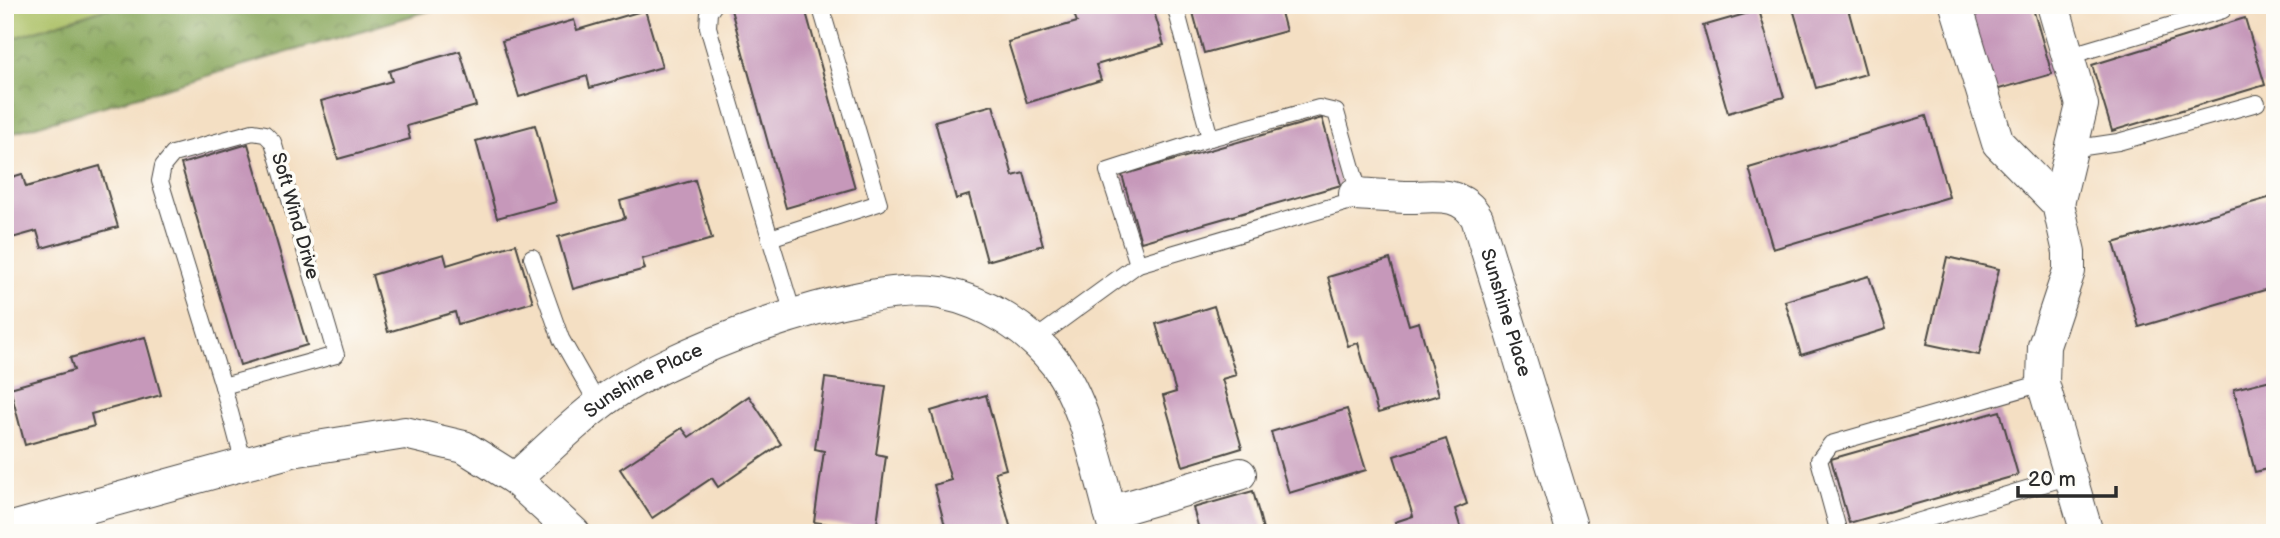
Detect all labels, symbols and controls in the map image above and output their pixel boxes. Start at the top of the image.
street label: Soft Wind Drive [266,150,324,282]
street label: Sunshine Place [1476,246,1536,379]
street label: Sunshine Place [579,338,706,423]
scale bar [2018,454,2116,498]
text: 20 m [2028,467,2076,492]

